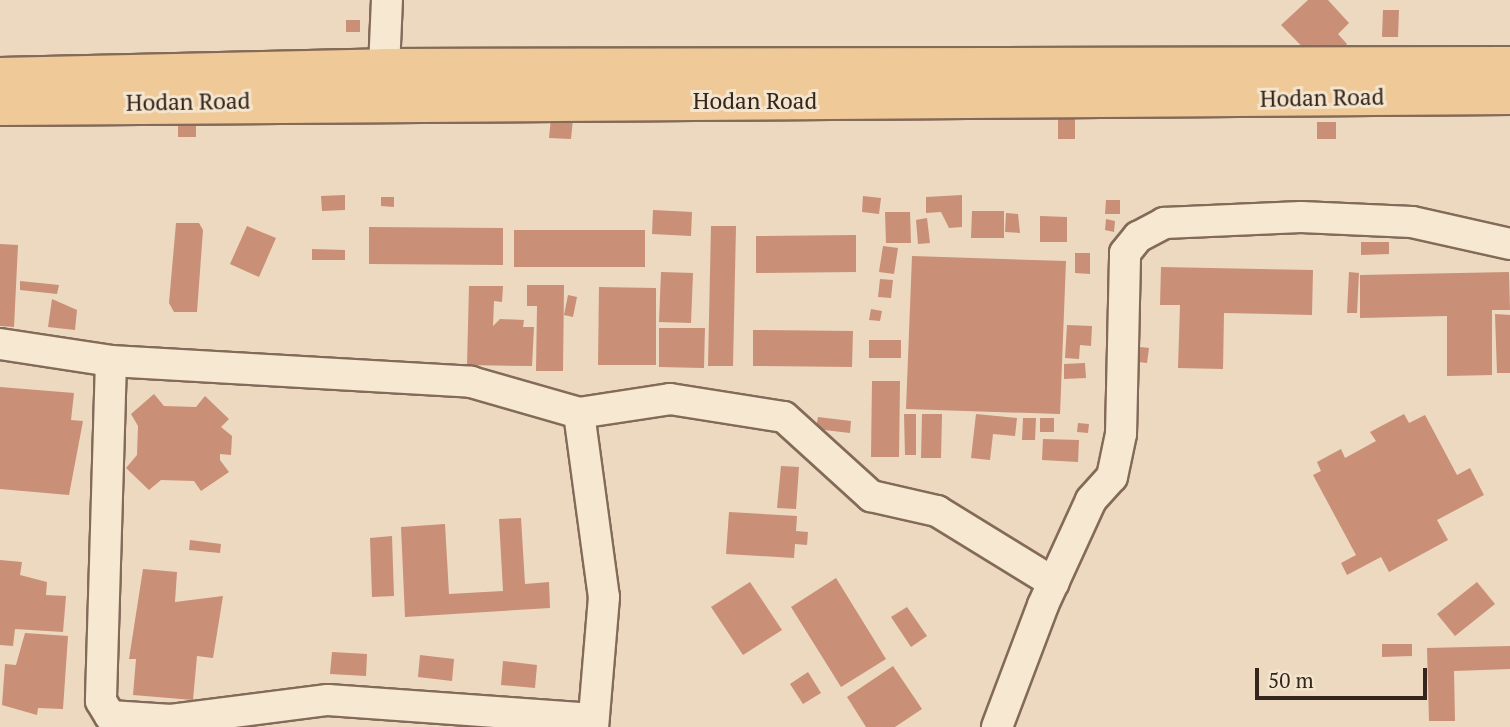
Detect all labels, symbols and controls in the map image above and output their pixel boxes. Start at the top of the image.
street label: Hodan Road [1260,83,1384,113]
street label: Hodan Road [126,87,250,117]
street label: Hodan Road [693,87,817,115]
scale bar [1258,654,1430,698]
text: 50 m [1268,666,1314,694]

